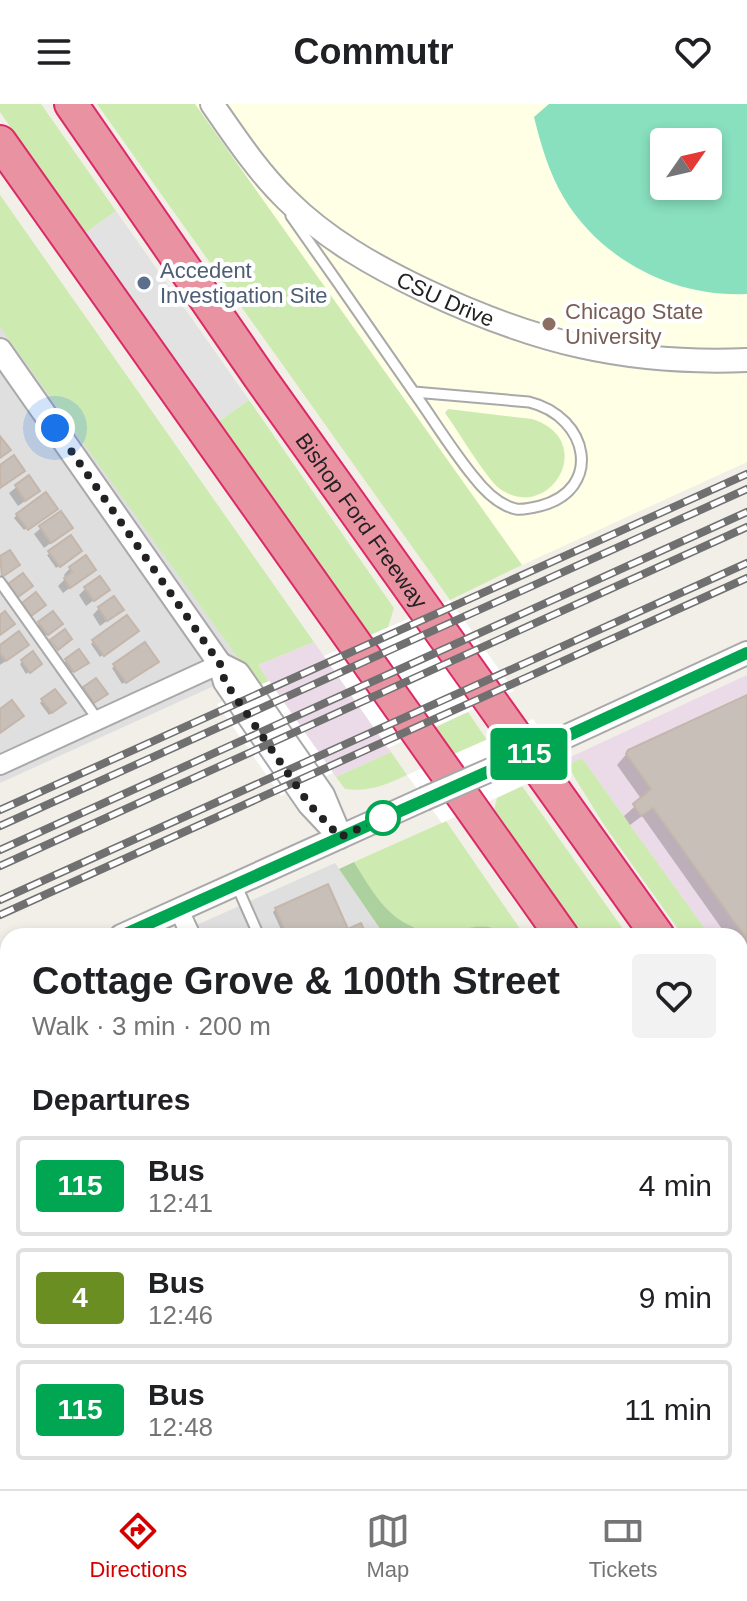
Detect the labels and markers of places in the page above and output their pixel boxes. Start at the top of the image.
place label: Accedent Investigation Site [160,258,328,308]
marker: Accedent Investigation Site [135,274,153,292]
place label: Chicago State University [565,299,703,349]
marker: Chicago State University [540,315,558,333]
unlabelled marker [366,801,400,835]

